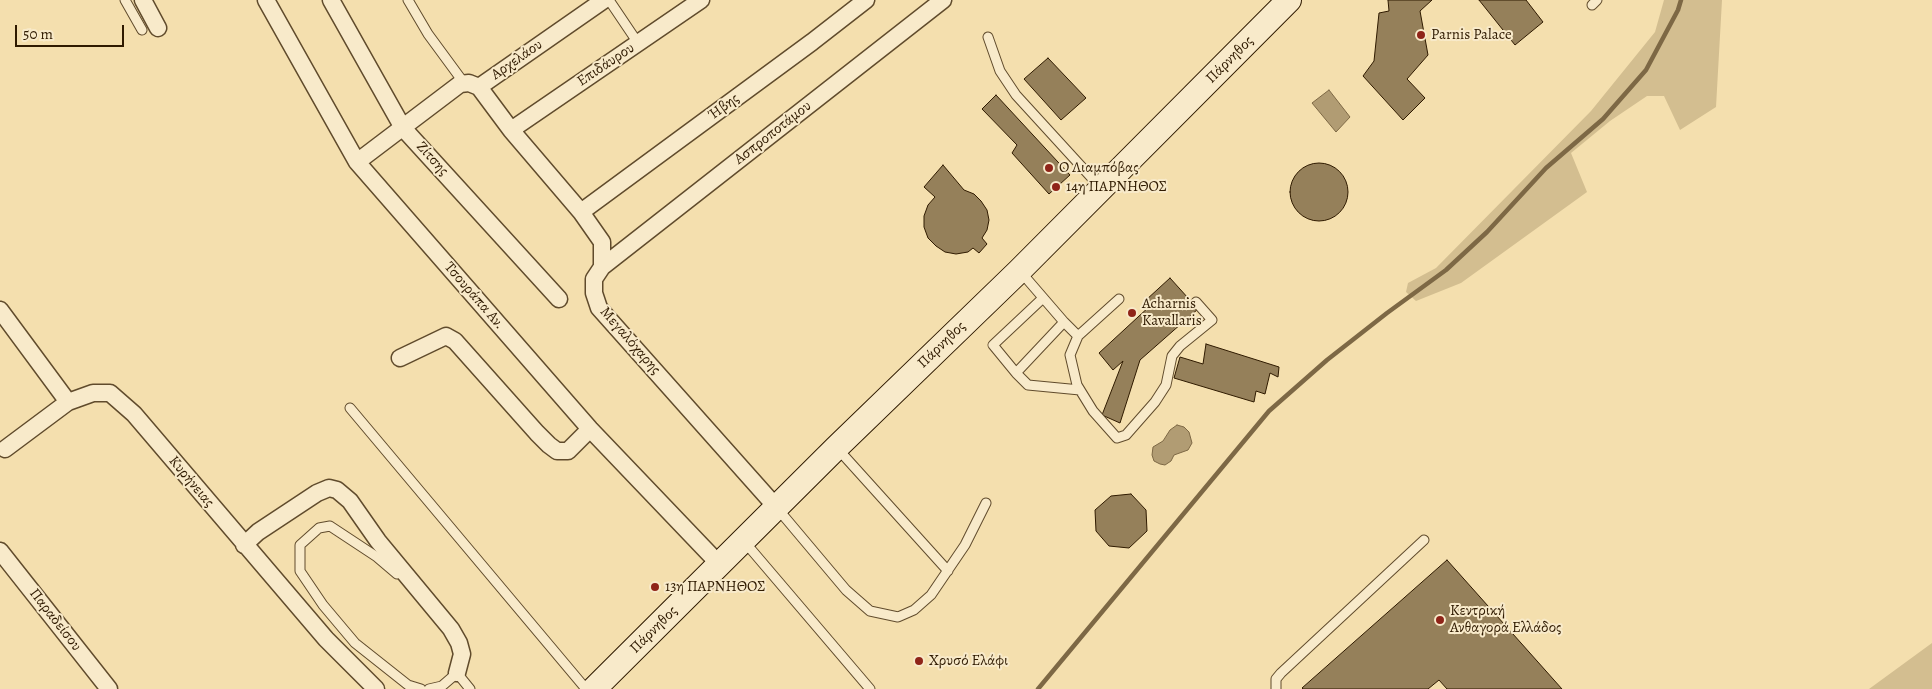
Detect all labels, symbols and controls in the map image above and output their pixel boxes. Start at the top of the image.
scale bar [18,15,126,47]
text: 50 m [23,24,53,44]
place label: Parnis Palace [1431,26,1512,44]
marker: Parnis Palace [1415,29,1427,41]
street label: Πάρνηθος [1202,32,1258,88]
street label: Αρχελάου [488,36,546,84]
street label: Επιδάυρου [574,39,638,91]
street label: Ήβης [705,90,743,124]
street label: Ασπροποτάμου [731,97,815,169]
street label: Ζίτσης [412,138,452,180]
place label: Ο Λιαμπόβας [1059,159,1139,177]
marker: Ο Λιαμπόβας [1043,162,1055,174]
place label: 14η ΠΑΡΝΗΘΟΣ [1066,178,1167,196]
marker: 14η ΠΑΡΝΗΘΟΣ [1050,181,1062,193]
street label: Τσουράπα Αν. [440,259,508,333]
place label: Acharnis Kavallaris [1142,295,1202,330]
street label: Μεγαλόχαρης [596,304,664,378]
marker: Acharnis Kavallaris [1126,307,1138,319]
street label: Πάρνηθος [914,318,970,372]
street label: Κυρήνειας [164,453,218,511]
place label: 13η ΠΑΡΝΗΘΟΣ [665,578,766,596]
marker: 13η ΠΑΡΝΗΘΟΣ [649,581,661,593]
street label: Παραδείσου [25,585,85,655]
street label: Πάρνηθος [626,602,682,658]
place label: Κεντρική Ανθαγορά Ελλάδος [1450,602,1562,637]
marker: Κεντρική Ανθαγορά Ελλάδος [1434,614,1446,626]
place label: Χρυσό Ελάφι [929,652,1008,670]
marker: Χρυσό Ελάφι [913,655,925,667]

